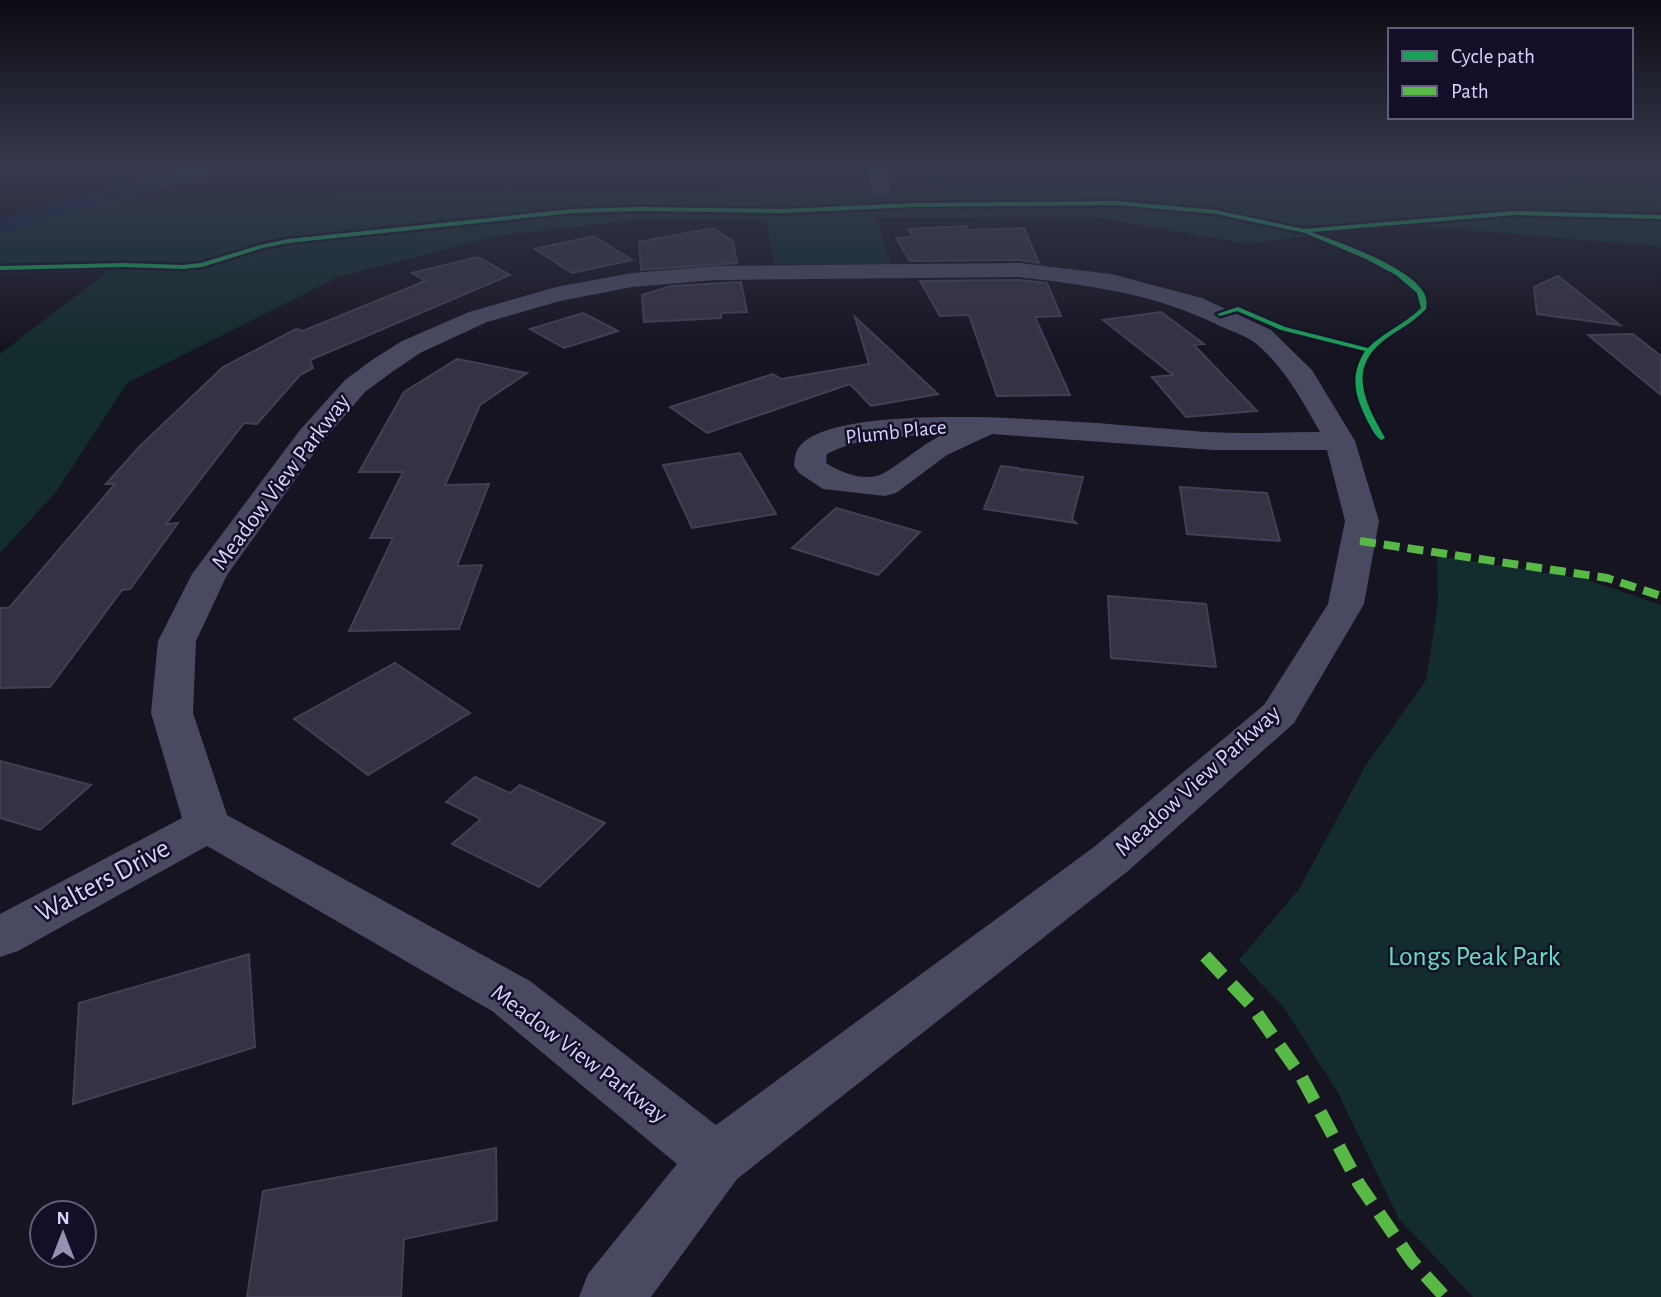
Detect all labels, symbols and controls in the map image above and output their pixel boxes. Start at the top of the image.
legend [1388,28,1633,119]
text: Cycle path [1451,46,1535,67]
text: Path [1451,81,1489,102]
street label: Meadow View Parkway [207,390,355,574]
street label: Plumb Place [845,416,947,448]
street label: Meadow View Parkway [1111,701,1285,861]
street label: Walters Drive [32,834,174,928]
park label: Longs Peak Park [1388,943,1561,971]
street label: Meadow View Parkway [487,980,671,1128]
north arrow [28,1199,98,1269]
text: N [56,1209,70,1228]

